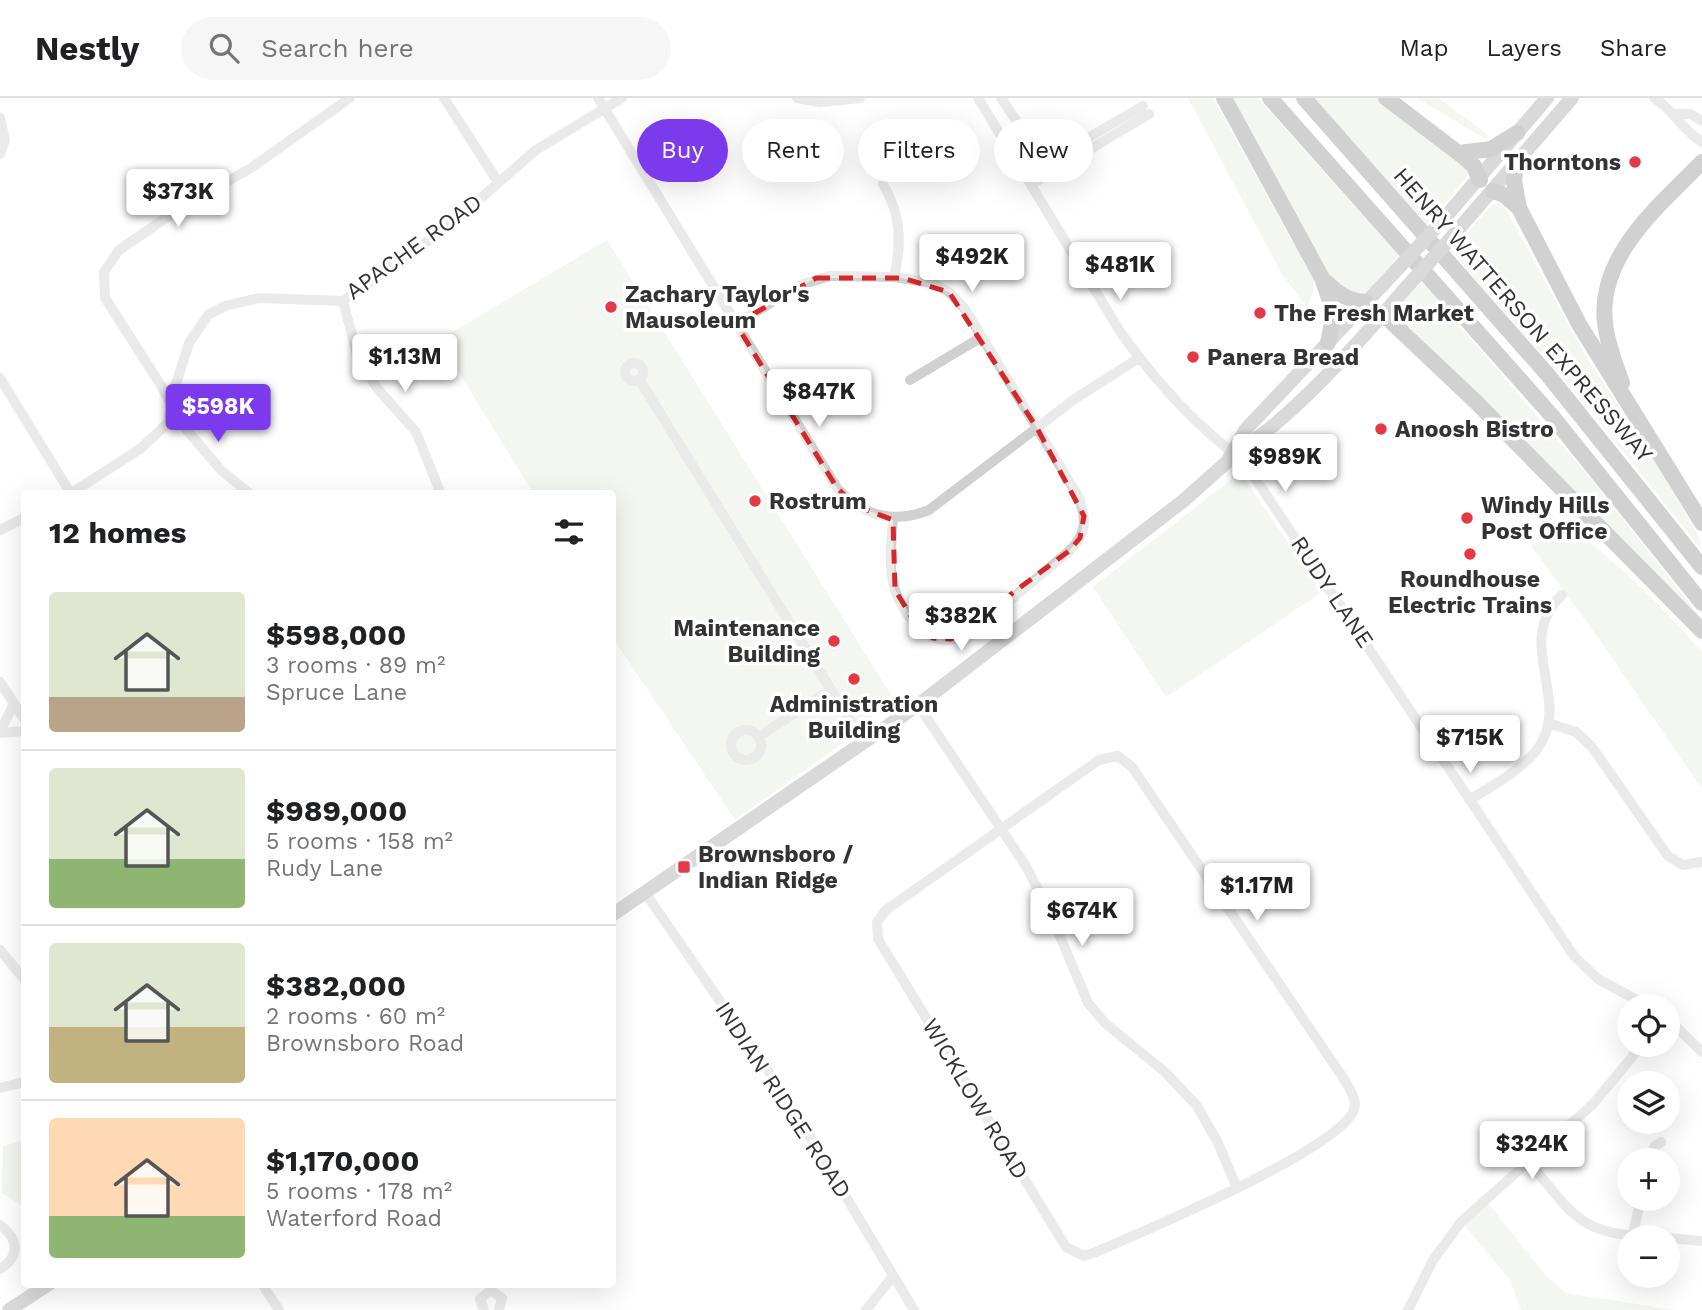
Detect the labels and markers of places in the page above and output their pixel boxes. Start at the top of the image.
place label: Thorntons [1504,149,1621,176]
marker: Thorntons [1627,154,1643,170]
pin: $373K [129,170,227,229]
pin: $492K [923,234,1021,294]
pin: $481K [1071,242,1169,302]
place label: Zachary Taylor's Mausoleum [625,281,810,334]
marker: Zachary Taylor's Mausoleum [603,299,619,315]
place label: The Fresh Market [1274,300,1474,327]
marker: The Fresh Market [1252,305,1268,321]
pin: $1.13M [348,334,462,394]
place label: Panera Bread [1207,344,1359,371]
marker: Panera Bread [1185,349,1201,365]
pin: $847K [770,370,868,429]
pin: $598K [169,384,267,444]
place label: Anoosh Bistro [1395,416,1554,443]
marker: Anoosh Bistro [1373,421,1389,437]
pin: $989K [1236,434,1334,494]
place label: Rostrum [769,488,867,515]
place label: Windy Hills Post Office [1481,492,1609,545]
marker: Rostrum [747,493,763,509]
marker: Windy Hills Post Office [1459,510,1475,526]
marker: Roundhouse Electric Trains [1462,546,1478,562]
place label: Roundhouse Electric Trains [1388,566,1552,619]
pin: $382K [912,594,1010,653]
place label: Maintenance Building [673,615,820,668]
marker: Maintenance Building [826,633,842,649]
marker: Administration Building [846,671,862,687]
place label: Administration Building [770,691,938,744]
pin: $715K [1421,716,1519,775]
place label: Brownsboro / Indian Ridge [698,841,853,894]
marker: Brownsboro / Indian Ridge [676,859,692,875]
pin: $1.17M [1200,864,1314,923]
pin: $674K [1033,888,1131,948]
pin: $324K [1483,1122,1581,1181]

